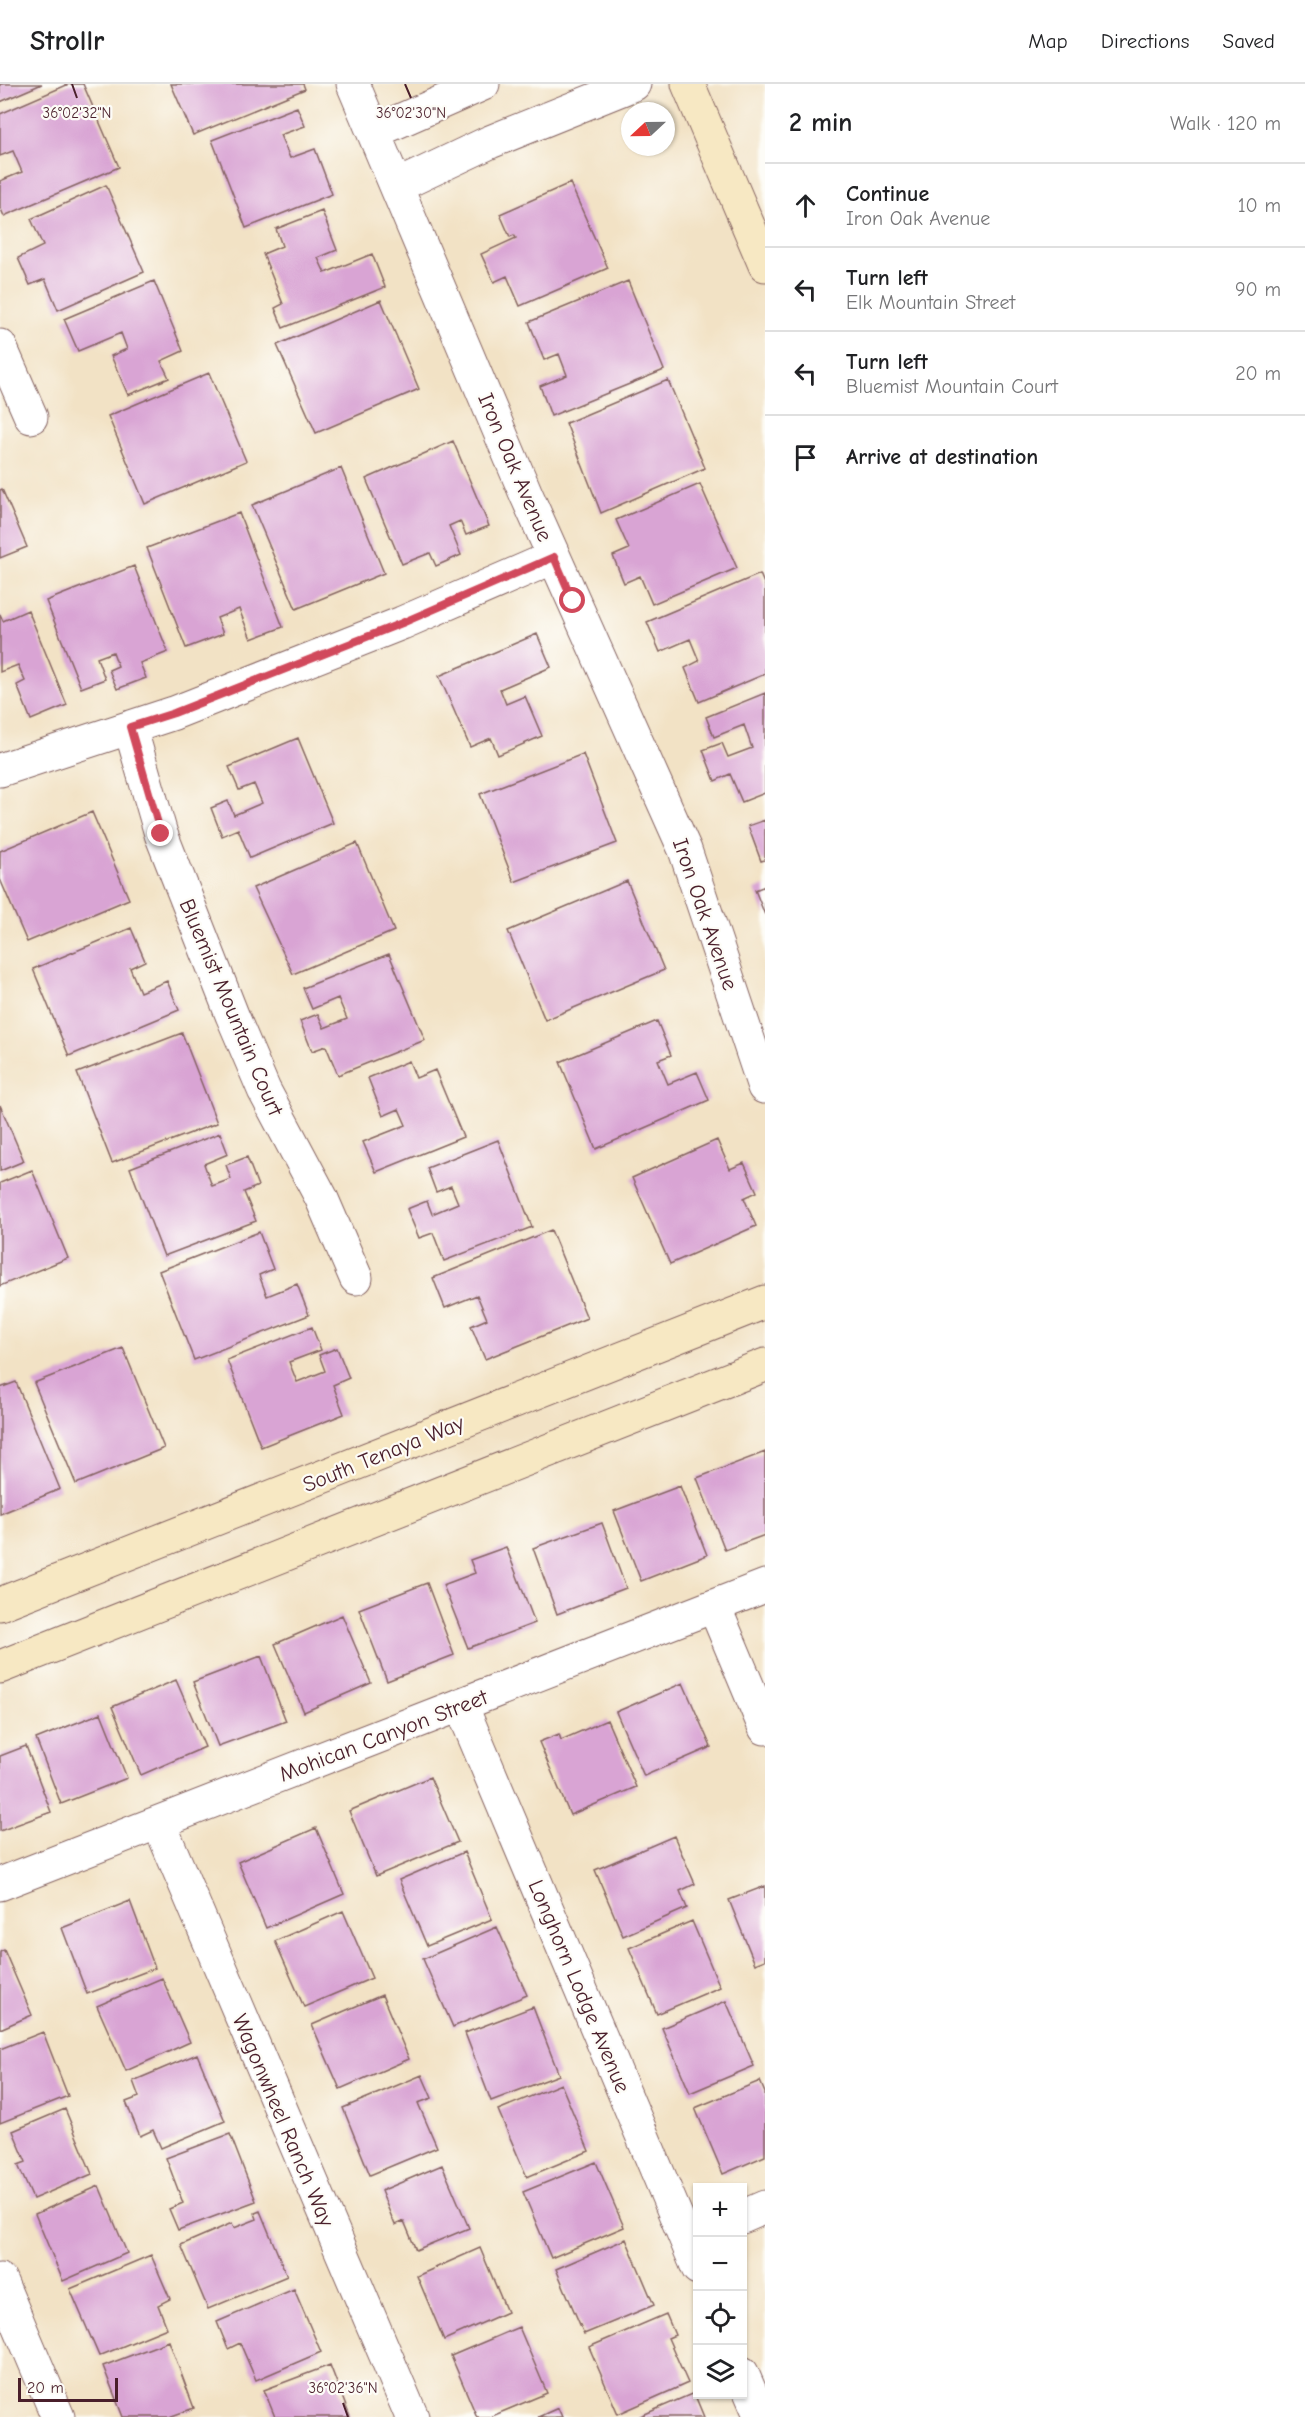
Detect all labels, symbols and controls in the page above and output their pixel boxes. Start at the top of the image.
text: Strollr [30,25,104,57]
text: Map [1028,29,1068,53]
text: Directions [1101,29,1190,53]
text: Saved [1223,29,1275,53]
north arrow [621,102,675,156]
text: 36°02'32"N [43,104,111,122]
text: 36°02'30"N [376,104,446,122]
text: 2 min [789,108,852,138]
text: Walk · 120 m [1170,112,1281,135]
text: Continue [846,181,929,207]
icon: ahead [789,189,822,222]
text: 10 m [1238,194,1281,217]
text: Iron Oak Avenue [846,207,990,230]
text: Turn left [846,265,928,291]
icon: left [789,273,822,306]
text: 90 m [1235,278,1281,301]
text: Elk Mountain Street [846,291,1015,314]
text: Turn left [846,349,928,375]
icon: left [789,357,822,390]
text: 20 m [1235,362,1281,385]
text: Bluemist Mountain Court [846,375,1058,398]
street label: Iron Oak Avenue [472,389,558,545]
icon: arrive [789,441,822,474]
text: Arrive at destination [846,444,1038,470]
route start [559,587,585,613]
route end [147,820,173,846]
street label: Iron Oak Avenue [667,835,743,994]
street label: Bluemist Mountain Court [174,895,289,1120]
street label: South Tenaya Way [299,1410,468,1498]
street label: Mohican Canyon Street [275,1684,492,1788]
street label: Longhorn Lodge Avenue [522,1876,636,2097]
street label: Wagonwheel Ranch Way [226,2010,340,2231]
map controls [693,2183,747,2399]
button: + [693,2183,747,2237]
button: − [693,2237,747,2291]
button: locate [693,2291,747,2345]
button: layers [693,2345,747,2399]
scale bar [18,2375,118,2402]
text: 20 m [27,2379,64,2397]
text: 36°02'36"N [308,2379,378,2397]

